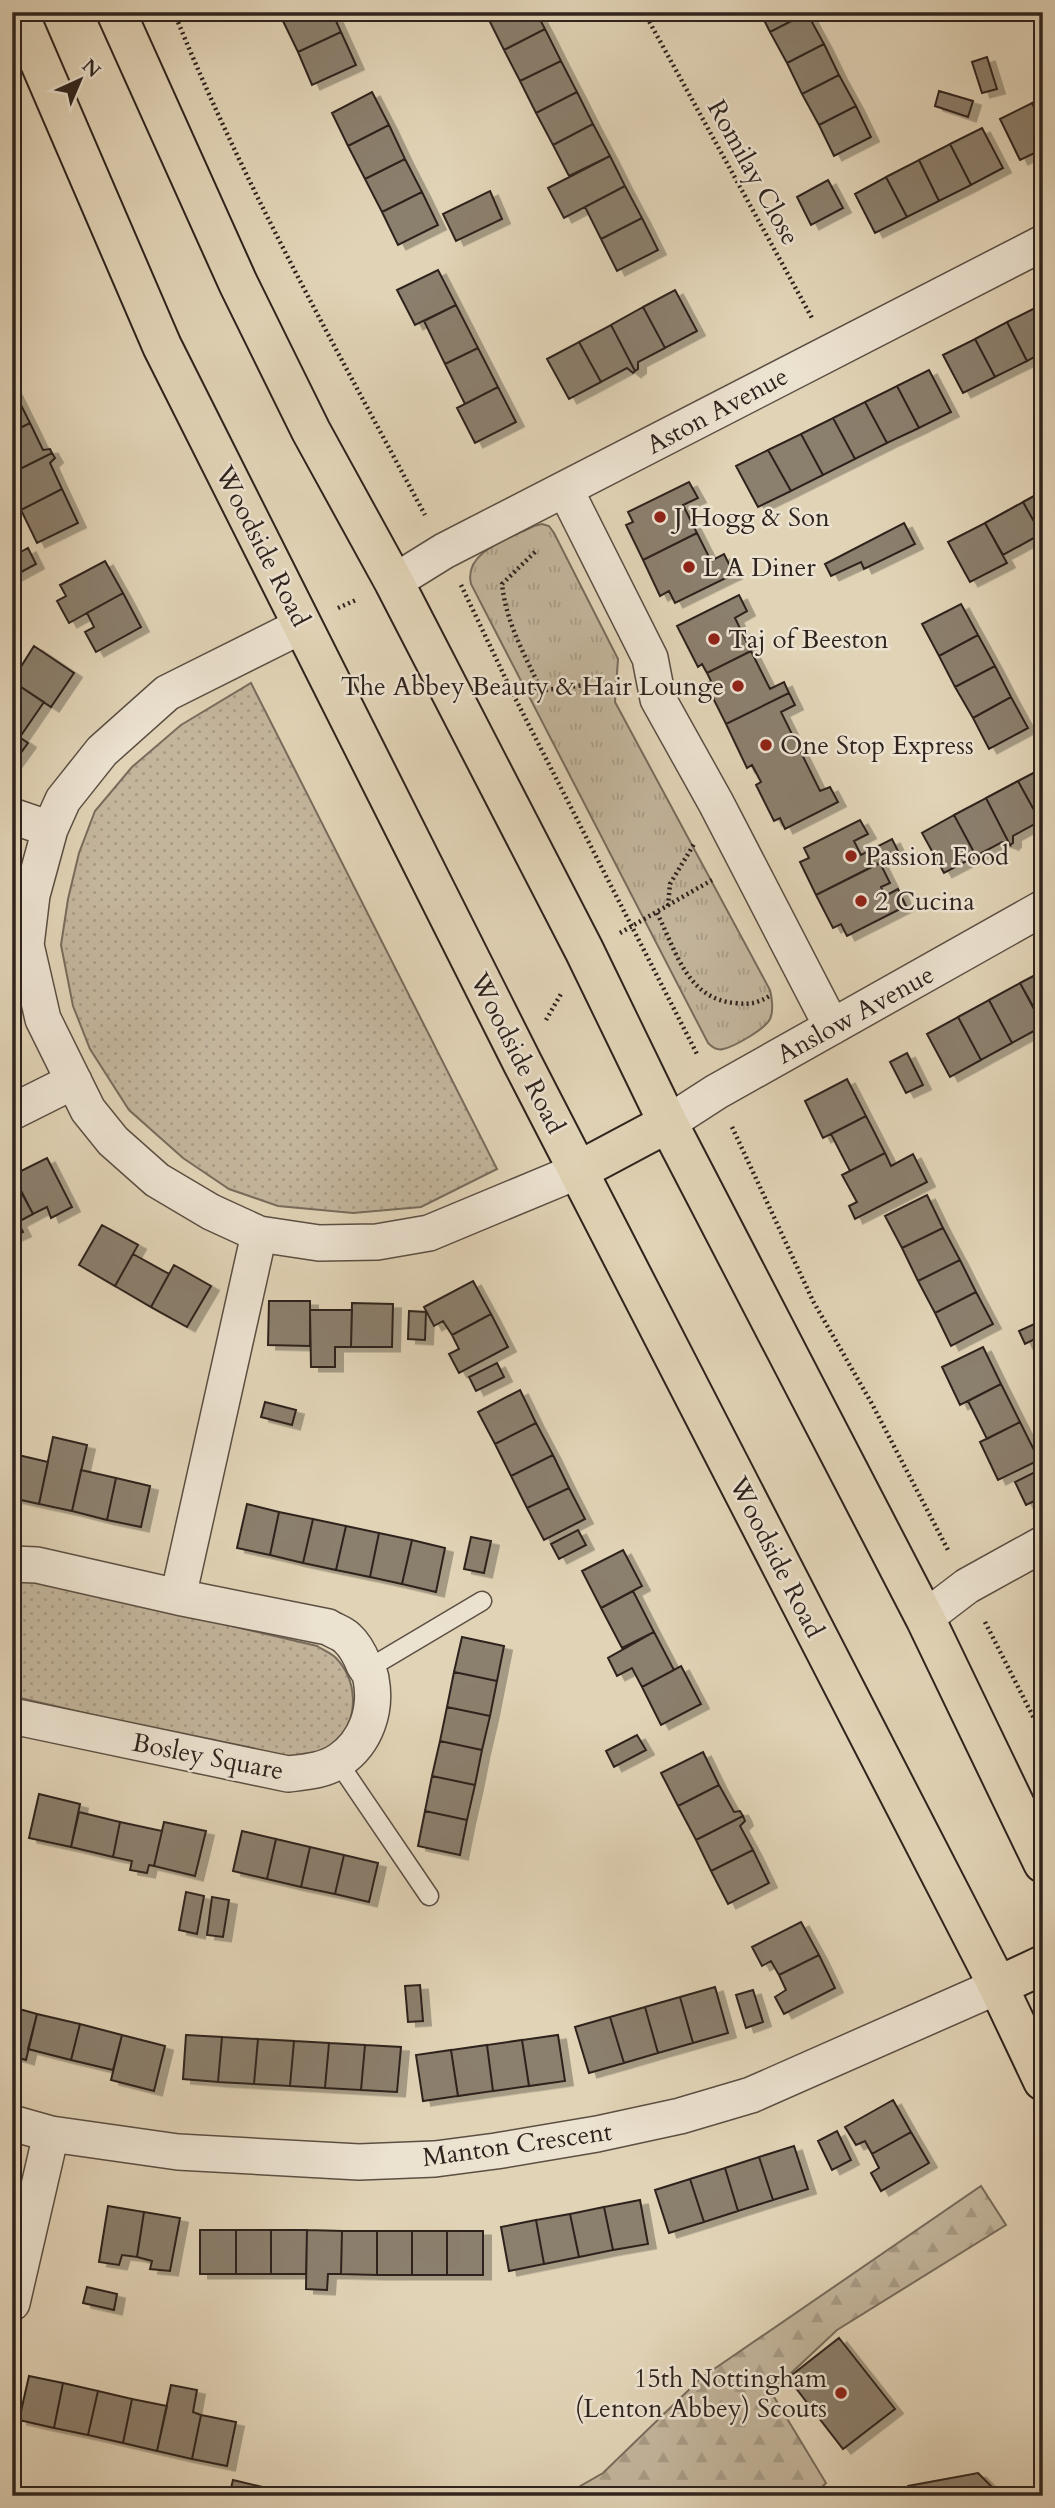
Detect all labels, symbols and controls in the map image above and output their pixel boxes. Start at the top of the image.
north arrow [46,46,116,116]
text: N [76,53,106,84]
street label: Romilay Close [699,93,808,251]
street label: Aston Avenue [640,358,794,462]
street label: Woodside Road [206,459,318,633]
place label: J Hogg & Son [670,500,830,535]
marker: J Hogg & Son [652,509,668,525]
place label: L A Diner [703,550,816,585]
marker: L A Diner [681,559,697,575]
place label: Taj of Beeston [728,622,889,657]
marker: Taj of Beeston [706,631,722,647]
place label: The Abbey Beauty & Hair Lounge [341,669,724,704]
marker: The Abbey Beauty & Hair Lounge [730,678,746,694]
place label: One Stop Express [780,728,974,763]
marker: One Stop Express [758,737,774,753]
place label: Passion Food [865,839,1009,874]
marker: Passion Food [843,848,859,864]
place label: 2 Cucina [875,884,975,919]
marker: 2 Cucina [853,893,869,909]
street label: Anslow Avenue [770,957,940,1072]
street label: Woodside Road [461,966,573,1140]
street label: Woodside Road [720,1470,832,1644]
street label: Bosley Square [129,1725,286,1788]
street label: Manton Crescent [420,2114,614,2175]
place label: 15th Nottingham (Lenton Abbey) Scouts [575,2361,827,2426]
marker: 15th Nottingham (Lenton Abbey) Scouts [833,2385,849,2401]

